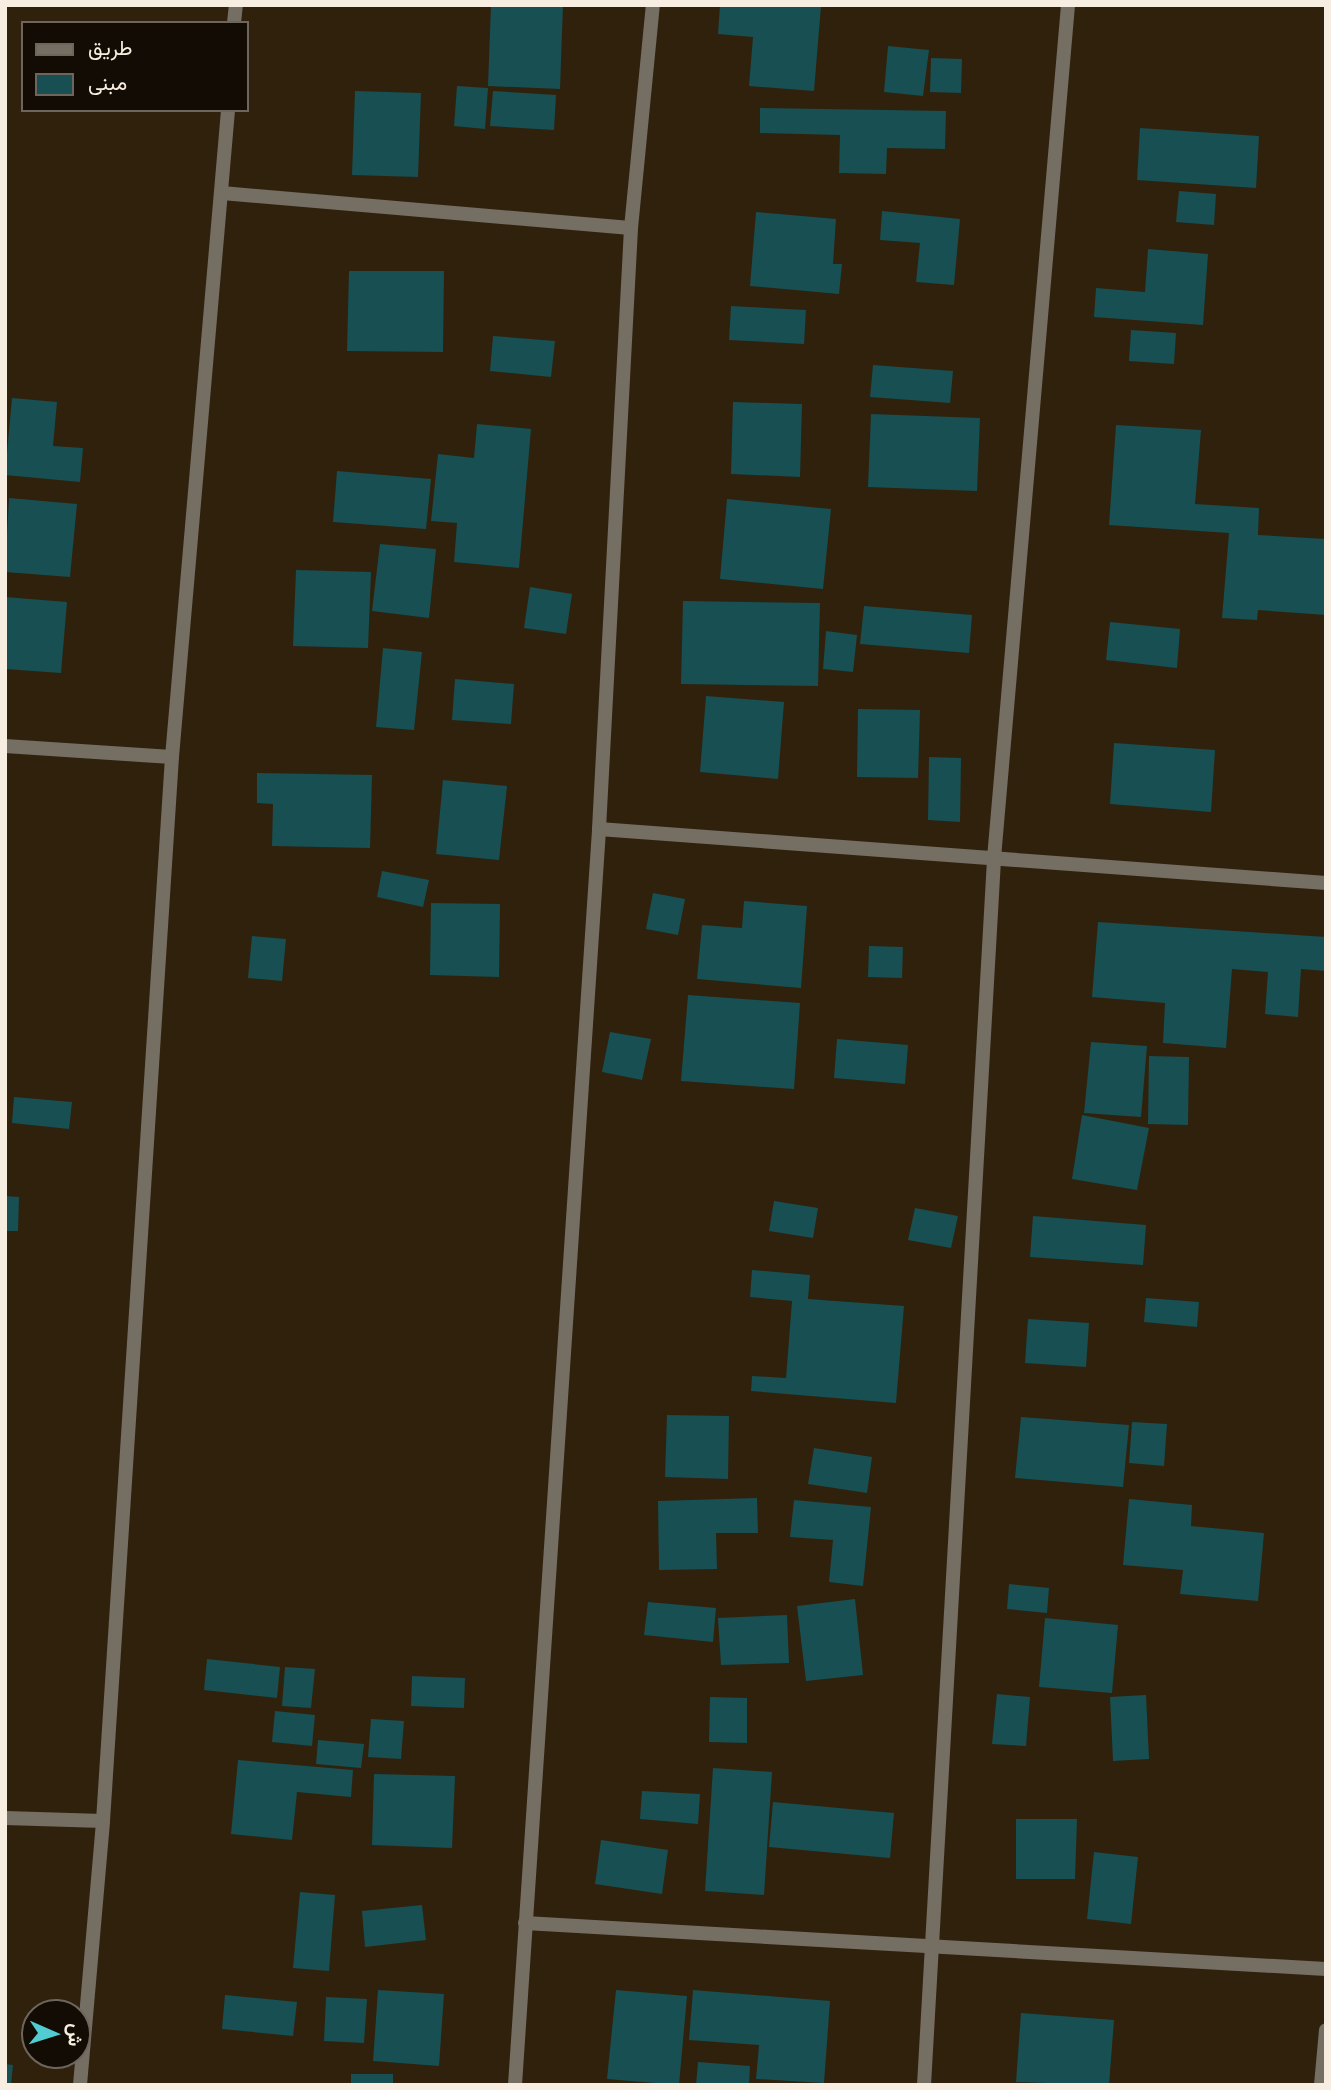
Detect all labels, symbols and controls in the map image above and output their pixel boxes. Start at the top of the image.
legend [21,21,248,112]
text: طريق [88,36,133,60]
text: مبنى [88,71,127,95]
north arrow [21,1999,91,2069]
text: ش [63,2023,88,2047]

